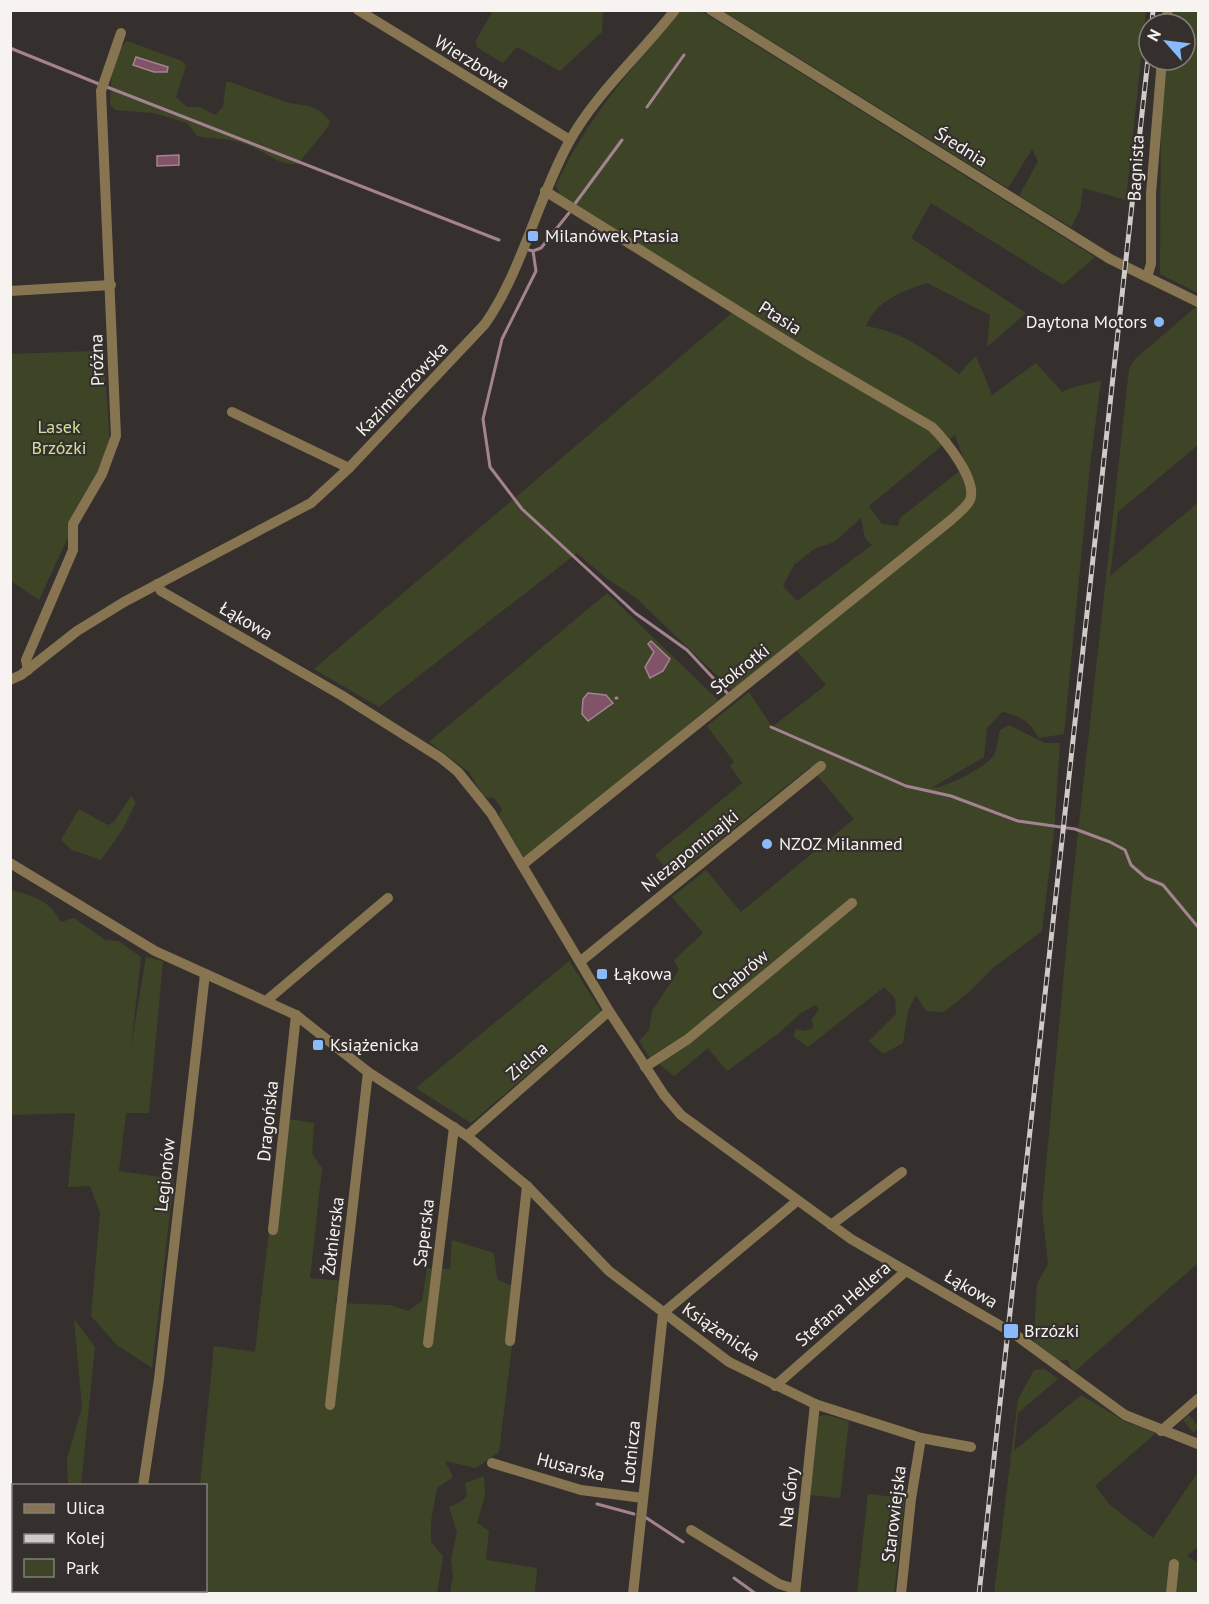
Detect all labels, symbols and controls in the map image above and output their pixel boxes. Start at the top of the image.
north arrow [1137,12,1197,72]
text: N [1142,26,1165,44]
street label: Wierzbowa [430,29,514,94]
street label: Średnia [931,121,992,172]
street label: Bagnista [1122,134,1149,202]
place label: Milanówek Ptasia [545,224,679,247]
marker: Milanówek Ptasia [526,229,540,243]
street label: Ptasia [754,296,806,340]
place label: Daytona Motors [1026,310,1147,333]
marker: Daytona Motors [1152,315,1166,329]
street label: Próżna [84,334,109,386]
street label: Kazimierzowska [351,337,452,441]
park label: Lasek Brzózki [31,415,87,459]
street label: Łąkowa [215,596,277,645]
street label: Stokrotki [705,638,774,699]
street label: Niezapominajki [636,804,743,897]
place label: NZOZ Milanmed [779,832,903,855]
marker: NZOZ Milanmed [760,837,774,851]
street label: Chabrów [706,944,774,1005]
place label: Łąkowa [614,962,672,985]
marker: Łąkowa [595,967,609,981]
place label: Książenicka [330,1033,419,1056]
street label: Zielna [501,1036,552,1085]
marker: Książenicka [311,1038,325,1052]
street label: Dragońska [252,1079,283,1162]
street label: Legionów [149,1136,180,1213]
street label: Żołnierska [316,1195,349,1276]
street label: Saperska [408,1197,439,1268]
street label: Stefana Hellera [790,1256,895,1351]
street label: Łąkowa [940,1264,1002,1313]
street label: Książenicka [678,1297,765,1366]
place label: Brzózki [1024,1319,1079,1342]
marker: Brzózki [1002,1322,1020,1340]
street label: Lotnicza [616,1419,645,1485]
street label: Husarska [535,1447,608,1486]
street label: Starowiejska [876,1464,911,1564]
street label: Na Góry [774,1465,803,1528]
legend [12,1484,207,1592]
text: Ulica [66,1496,105,1519]
text: Kolej [66,1526,105,1549]
text: Park [66,1556,99,1579]

